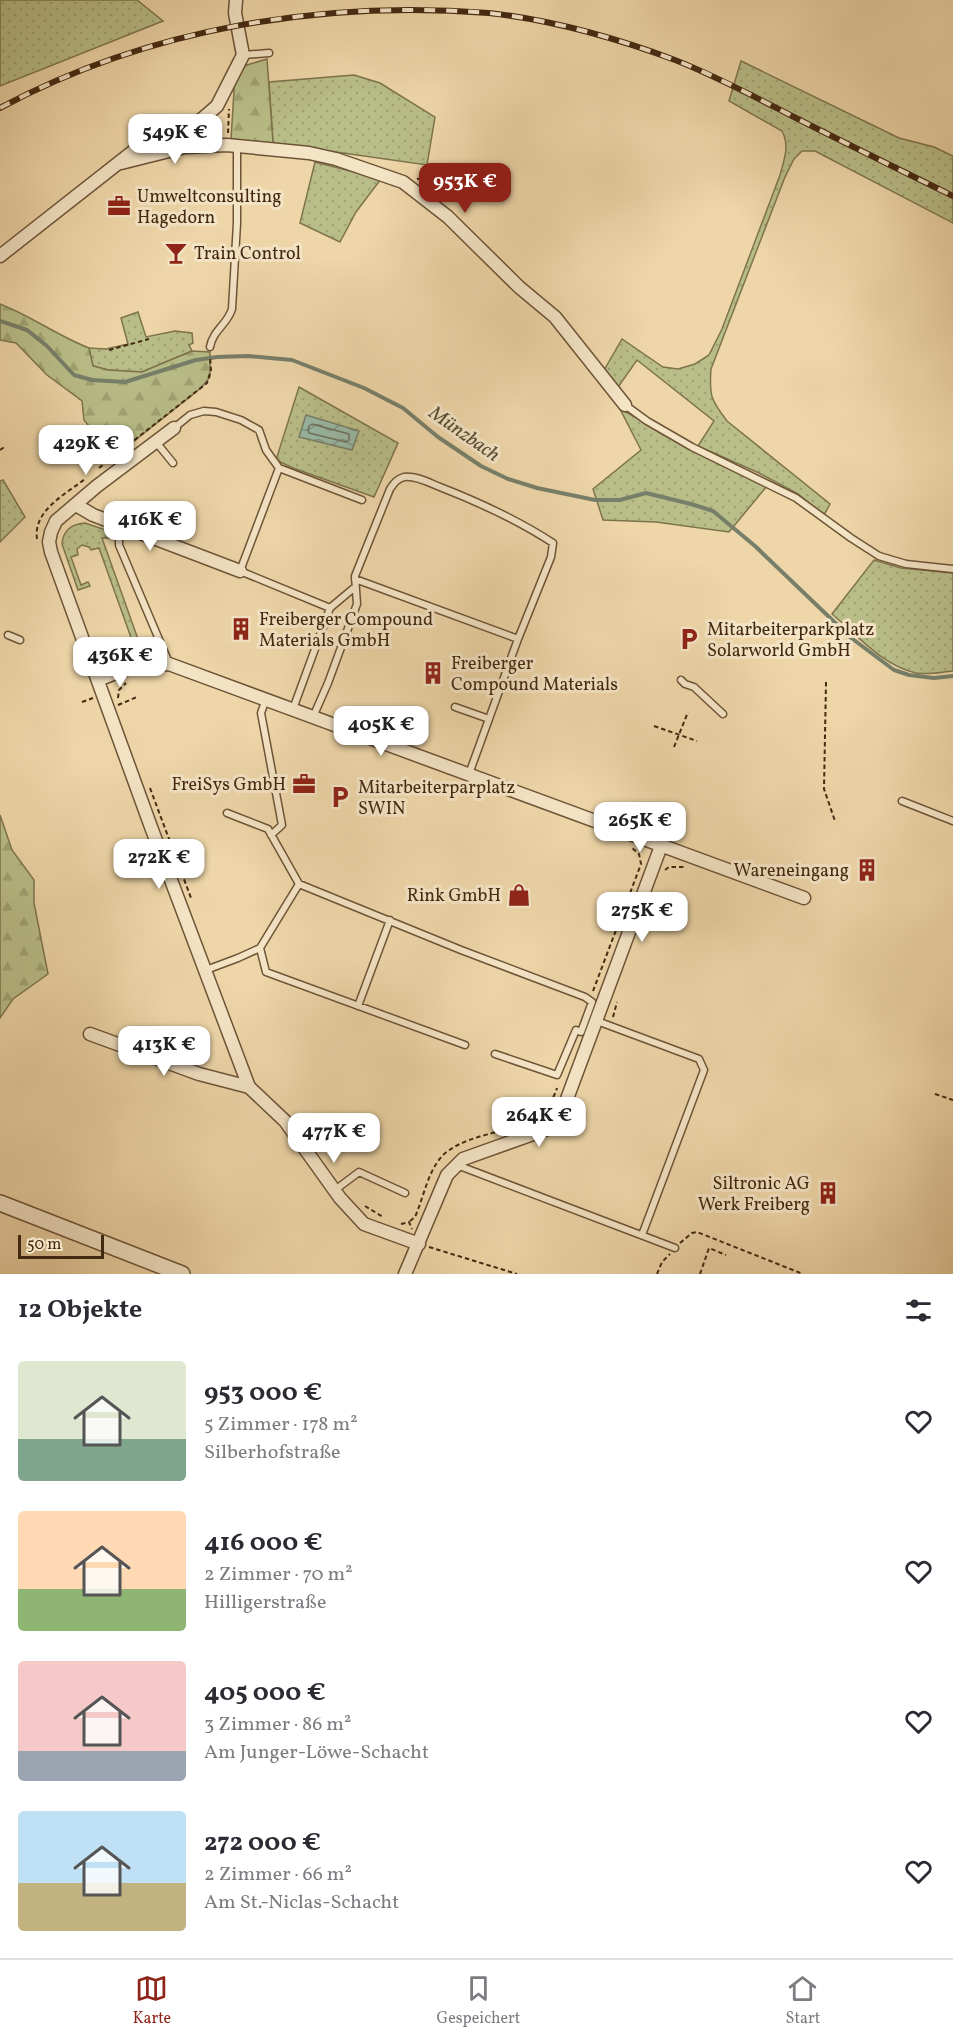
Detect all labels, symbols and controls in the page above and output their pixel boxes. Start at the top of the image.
pin: 549K € [126,114,224,165]
text: 549K € [142,119,208,147]
pin: 953K € [416,163,514,214]
text: 953K € [433,168,497,196]
place label: Umweltconsulting Hagedorn [137,185,281,231]
office icon: Umweltconsulting Hagedorn [106,193,132,219]
bar icon: Train Control [163,240,189,266]
place label: Train Control [194,242,301,267]
water label: Münzbach [422,399,505,469]
pin: 429K € [37,425,135,476]
text: 429K € [53,430,119,458]
pin: 416K € [101,501,199,552]
text: 416K € [118,506,182,534]
place label: Freiberger Compound Materials GmbH [259,608,433,654]
building icon: Freiberger Compound Materials GmbH [228,616,254,642]
place label: Mitarbeiterparkplatz Solarworld GmbH [707,618,874,664]
parking icon: Mitarbeiterparkplatz Solarworld GmbH [676,626,702,652]
pin: 436K € [71,637,169,688]
text: 436K € [87,642,153,670]
place label: Freiberger Compound Materials [451,652,618,698]
building icon: Freiberger Compound Materials [420,660,446,686]
pin: 405K € [332,706,430,757]
text: 405K € [348,711,414,739]
office icon: FreiSys GmbH [291,771,317,797]
place label: FreiSys GmbH [171,773,286,798]
place label: Mitarbeiterparplatz SWIN [358,776,515,822]
parking icon: Mitarbeiterparplatz SWIN [327,784,353,810]
pin: 265K € [591,802,689,853]
text: 265K € [608,807,672,835]
pin: 272K € [110,839,208,890]
text: 272K € [127,844,191,872]
building icon: Wareneingang [854,857,880,883]
place label: Wareneingang [734,859,849,884]
shop icon: Rink GmbH [506,882,532,908]
place label: Rink GmbH [407,884,501,909]
pin: 275K € [593,892,691,943]
text: 275K € [611,897,673,925]
pin: 413K € [115,1026,213,1077]
text: 413K € [132,1031,196,1059]
pin: 264K € [490,1097,588,1148]
text: 264K € [506,1102,572,1130]
pin: 477K € [285,1113,383,1164]
text: 477K € [302,1118,366,1146]
place label: Siltronic AG Werk Freiberg [698,1172,810,1218]
building icon: Siltronic AG Werk Freiberg [815,1180,841,1206]
scale bar [18,1232,104,1260]
text: 50 m [27,1234,61,1256]
text: 12 Objekte [18,1292,142,1328]
icon: filters [902,1294,935,1327]
text: 953 000 € [204,1375,322,1411]
icon: home [66,1385,138,1457]
icon: heart [902,1405,935,1438]
text: 5 Zimmer · 178 m² [204,1411,358,1439]
text: Silberhofstraße [204,1439,341,1467]
text: 416 000 € [204,1525,323,1561]
icon: home [66,1535,138,1607]
icon: heart [902,1555,935,1588]
text: 2 Zimmer · 70 m² [204,1561,353,1589]
text: Hilligerstraße [204,1589,327,1617]
text: 405 000 € [204,1675,326,1711]
icon: home [66,1685,138,1757]
icon: heart [902,1705,935,1738]
text: 3 Zimmer · 86 m² [204,1711,351,1739]
text: Am Junger-Löwe-Schacht [204,1739,429,1767]
text: 272 000 € [204,1825,321,1861]
icon: home [66,1835,138,1907]
icon: heart [902,1855,935,1888]
text: 2 Zimmer · 66 m² [204,1861,352,1889]
text: Am St.-Niclas-Schacht [204,1889,399,1917]
tab: Karte [133,1972,171,2030]
tab: Gespeichert [436,1972,520,2030]
tab: Start [786,1972,820,2030]

